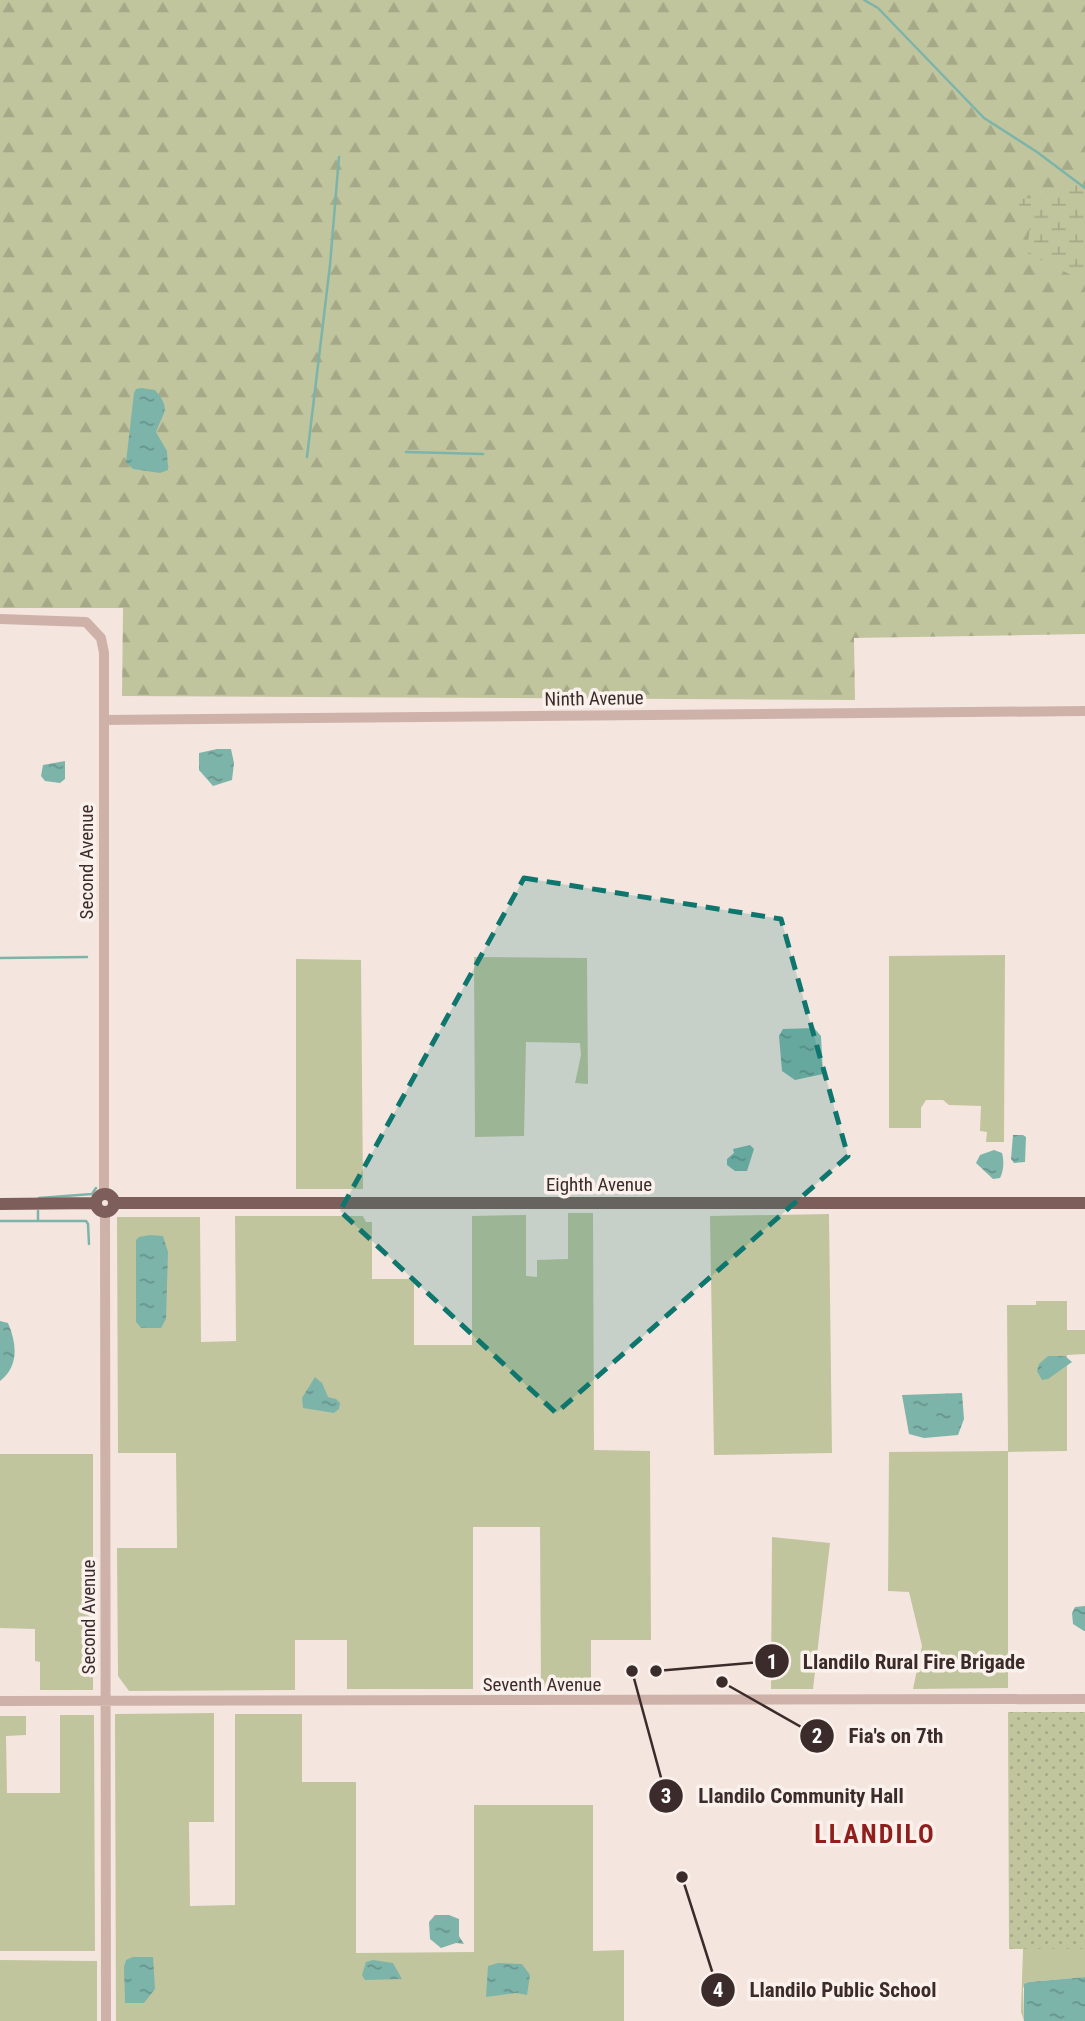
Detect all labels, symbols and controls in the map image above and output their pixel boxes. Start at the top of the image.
street label: Ninth Avenue [544,686,644,711]
street label: Second Avenue [75,805,98,919]
street label: Eighth Avenue [546,1173,652,1196]
street label: Second Avenue [77,1560,100,1674]
callout: Llandilo Rural Fire Brigade [754,1640,1039,1682]
text: 1 [767,1650,777,1674]
text: Llandilo Rural Fire Brigade [803,1650,1025,1674]
street label: Seventh Avenue [483,1673,601,1696]
callout: Fia's on 7th [800,1715,957,1757]
text: 2 [812,1724,822,1748]
text: Fia's on 7th [849,1724,943,1748]
callout: Llandilo Community Hall [649,1775,917,1817]
text: 3 [661,1784,671,1808]
text: Llandilo Community Hall [698,1784,904,1808]
district label: LLANDILO [814,1819,936,1849]
callout: Llandilo Public School [700,1969,950,2011]
text: 4 [713,1978,723,2002]
text: Llandilo Public School [749,1978,937,2002]

